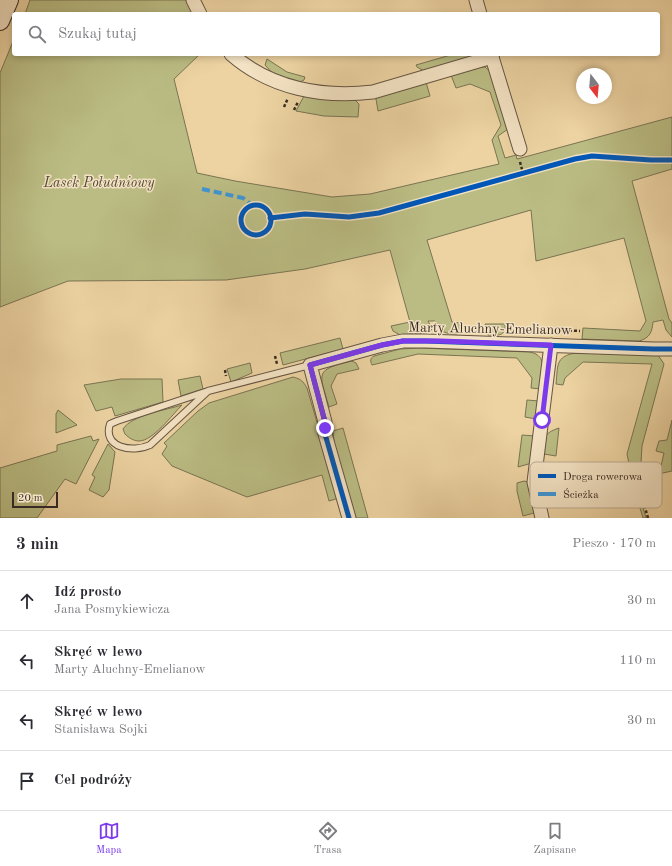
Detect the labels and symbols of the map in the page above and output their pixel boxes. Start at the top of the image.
north arrow [576,68,612,104]
park label: Lasek Południowy [43,176,155,191]
street label: Marty Aluchny-Emelianow [408,321,572,337]
route start [533,411,551,429]
route end [316,419,334,437]
legend [530,462,662,508]
text: Droga rowerowa [563,472,643,483]
text: Ścieżka [563,488,599,501]
scale bar [12,490,58,509]

